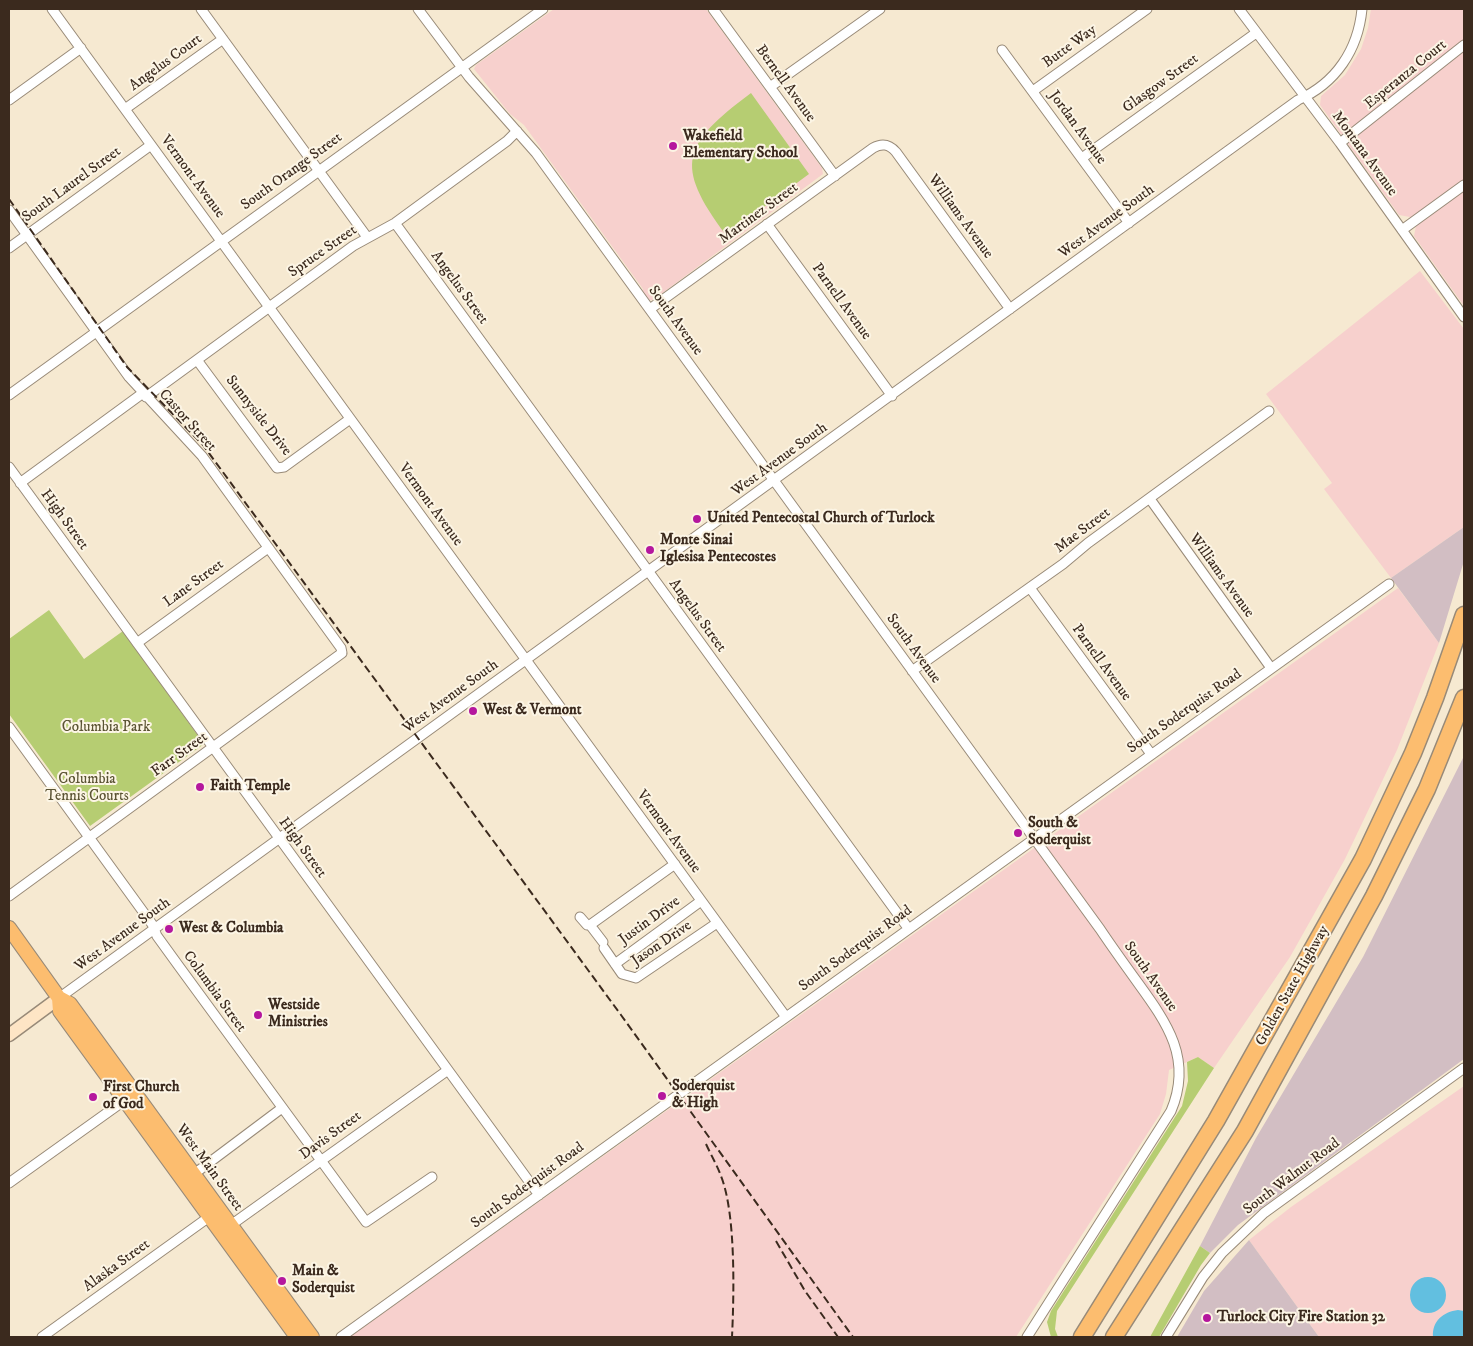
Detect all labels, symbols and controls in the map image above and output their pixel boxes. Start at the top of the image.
street label: Butte Way [1040,21,1100,73]
street label: Angelus Court [126,31,206,95]
street label: Esperanza Court [1361,36,1451,114]
street label: Bernell Avenue [751,42,819,126]
street label: Glasgow Street [1120,50,1202,118]
street label: Jordan Avenue [1044,88,1110,168]
street label: Montana Avenue [1327,108,1401,200]
place label: Wakefield Elementary School [683,128,798,163]
street label: South Orange Street [238,129,346,215]
street label: Vermont Avenue [156,132,228,222]
marker: Wakefield Elementary School [667,140,679,152]
street label: South Laurel Street [19,143,125,227]
street label: Williams Avenue [923,171,997,263]
street label: Martinez Street [716,179,802,249]
street label: West Avenue South [1056,181,1158,263]
street label: Spruce Street [285,222,361,282]
street label: Angelus Street [426,248,492,328]
street label: Parnell Avenue [807,260,875,344]
street label: South Avenue [644,283,706,359]
street label: Sunnyside Drive [221,372,295,460]
street label: Castor Street [154,386,220,456]
street label: West Avenue South [729,419,831,501]
street label: Vermont Avenue [394,460,466,550]
street label: High Street [36,486,92,554]
street label: Mae Street [1052,504,1114,558]
place label: United Pentecostal Church of Turlock [707,510,935,528]
marker: United Pentecostal Church of Turlock [691,513,703,525]
street label: Williams Avenue [1184,530,1258,622]
place label: Monte Sinai Iglesisa Pentecostes [660,532,776,567]
marker: Monte Sinai Iglesisa Pentecostes [644,544,656,556]
street label: Lane Street [160,556,228,612]
street label: Angelus Street [664,576,730,656]
street label: South Avenue [882,611,944,687]
street label: Parnell Avenue [1067,621,1135,705]
street label: West Avenue South [400,656,502,738]
street label: South Soderquist Road [1124,666,1246,758]
place label: West & Vermont [483,702,582,720]
marker: West & Vermont [467,705,479,717]
park label: Columbia Park [62,719,150,737]
street label: Farr Street [148,729,212,781]
park label: Columbia Tennis Courts [45,771,129,806]
place label: Faith Temple [210,778,290,796]
marker: Faith Temple [194,781,206,793]
street label: Vermont Avenue [632,787,704,877]
street label: High Street [274,814,330,882]
place label: South & Soderquist [1028,815,1091,850]
marker: South & Soderquist [1012,827,1024,839]
street label: Justin Drive [616,893,684,949]
street label: West Avenue South [72,894,174,976]
street label: South Soderquist Road [796,902,916,996]
street label: Jason Drive [628,917,696,971]
place label: West & Columbia [179,920,283,938]
marker: West & Columbia [163,923,175,935]
street label: Golden State Highway [1252,923,1334,1049]
street label: South Avenue [1119,938,1181,1016]
street label: Columbia Street [178,948,250,1036]
place label: Westside Ministries [268,997,328,1032]
marker: Westside Ministries [252,1009,264,1021]
place label: Soderquist & High [672,1078,735,1113]
place label: First Church of God [103,1079,180,1114]
marker: Soderquist & High [656,1090,668,1102]
marker: First Church of God [87,1091,99,1103]
street label: Davis Street [297,1108,365,1164]
street label: West Main Street [172,1121,246,1215]
street label: South Walnut Road [1240,1135,1344,1219]
street label: South Soderquist Road [468,1139,588,1233]
street label: Alaska Street [80,1236,154,1296]
place label: Main & Soderquist [292,1263,355,1298]
marker: Main & Soderquist [276,1275,288,1287]
place label: Turlock City Fire Station 32 [1217,1309,1385,1327]
marker: Turlock City Fire Station 32 [1201,1312,1213,1324]

